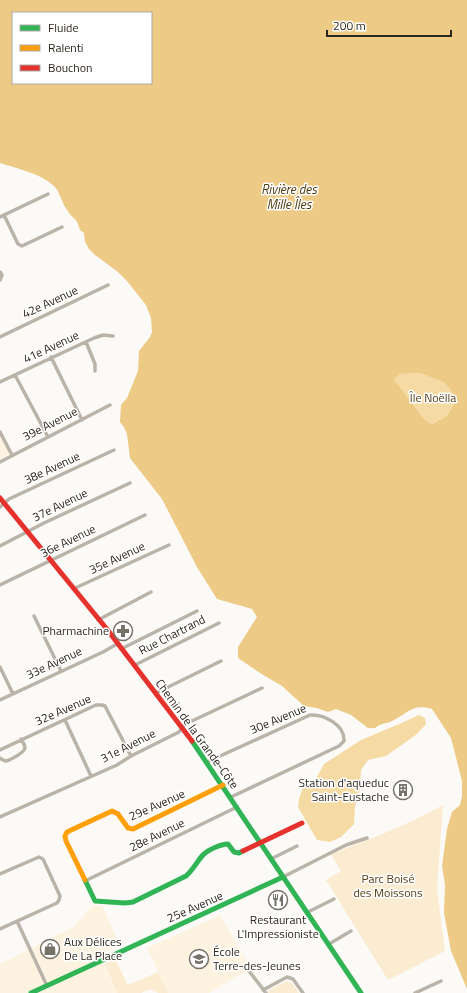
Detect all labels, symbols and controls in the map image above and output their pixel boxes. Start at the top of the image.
legend [12,12,152,84]
scale bar [327,12,451,38]
text: 200 m [333,16,366,35]
text: Fluide [48,18,79,37]
text: Ralenti [48,38,83,57]
text: Bouchon [48,58,93,77]
water label: Rivière des Mille Îles [261,179,318,214]
street label: 42e Avenue [19,280,81,323]
street label: 41e Avenue [20,325,82,368]
park label: Île Noëlla [409,388,456,407]
street label: 39e Avenue [19,402,81,446]
street label: 38e Avenue [21,446,83,489]
street label: 37e Avenue [29,483,91,526]
street label: 36e Avenue [37,519,99,562]
street label: 35e Avenue [86,536,148,579]
street label: Rue Chartrand [135,610,208,660]
pharmacy icon: Pharmachine [112,620,134,642]
place label: Pharmachine [42,621,109,640]
street label: 33e Avenue [23,641,85,684]
street label: Chemin de la Grande-Côte [151,675,244,793]
street label: 32e Avenue [32,689,94,730]
street label: 30e Avenue [247,698,309,739]
street label: 31e Avenue [97,724,159,768]
place label: Station d'aqueduc Saint-Eustache [299,773,389,806]
building icon: Station d'aqueduc Saint-Eustache [392,779,414,801]
street label: 29e Avenue [126,784,188,825]
street label: 28e Avenue [126,813,188,856]
park label: Parc Boisé des Moissons [353,869,423,902]
street label: 25e Avenue [164,886,226,927]
restaurant icon: Restaurant L'Impressioniste [267,889,289,911]
place label: Restaurant L'Impressioniste [237,910,319,943]
place label: Aux Délices De La Place [64,932,122,965]
shop icon: Aux Délices De La Place [39,938,61,960]
place label: École Terre-des-Jeunes [213,942,301,975]
school or university icon: École Terre-des-Jeunes [188,948,210,970]

